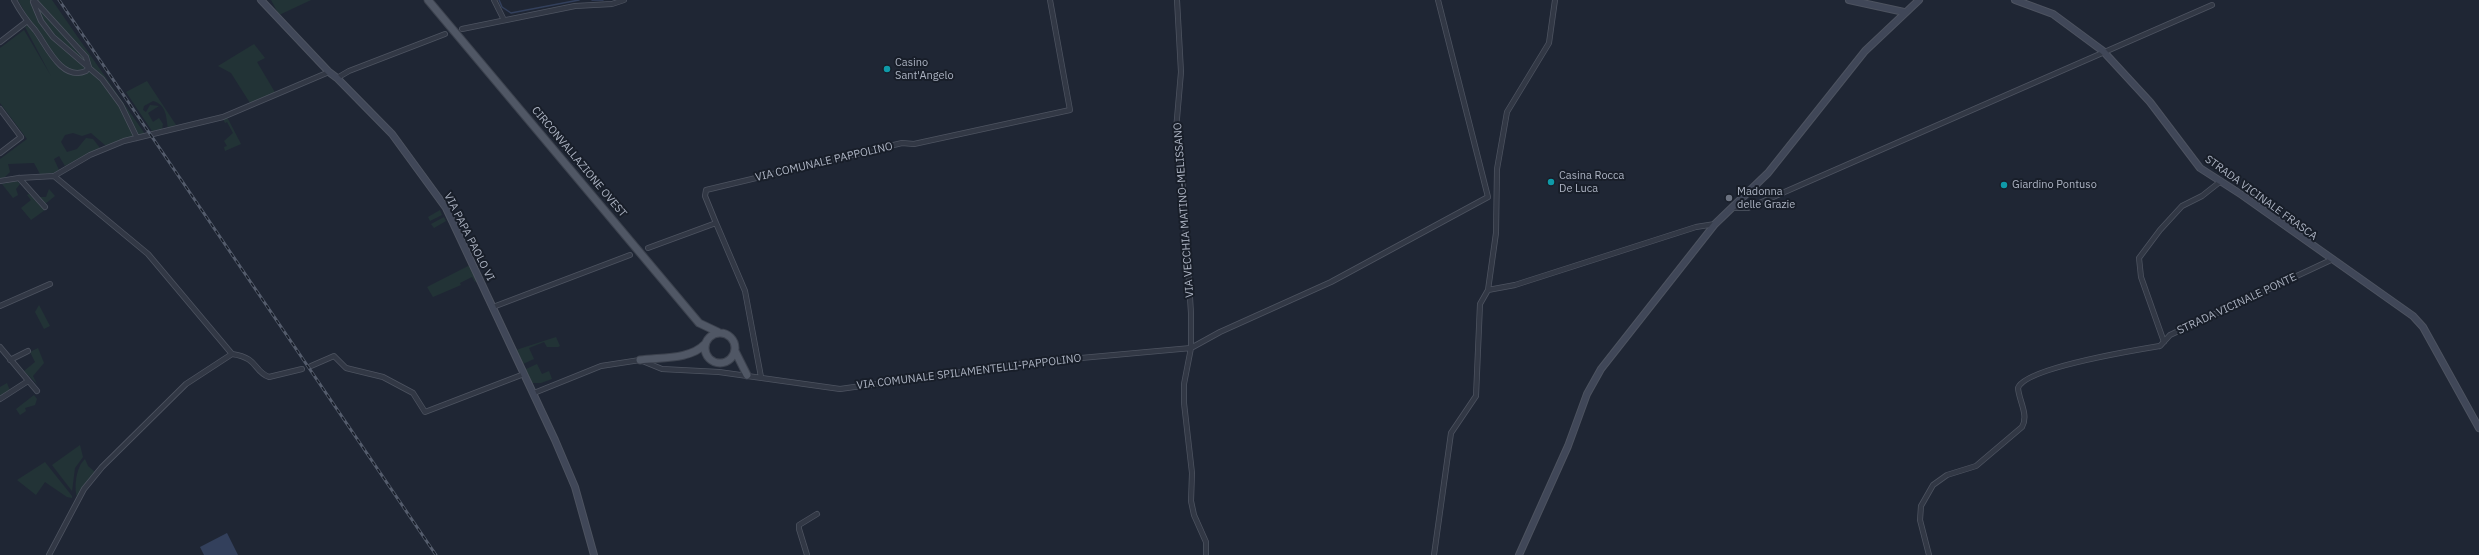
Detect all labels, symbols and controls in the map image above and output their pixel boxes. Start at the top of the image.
place label: Casino Sant'Angelo [895,56,954,82]
marker: Casino Sant'Angelo [882,64,892,74]
street label: CIRCONVALLAZIONE OVEST [529,104,629,220]
street label: VIA VECCHIA MATINO-MELISSANO [1171,122,1197,298]
street label: VIA COMUNALE PAPPOLINO [754,140,894,184]
street label: STRADA VICINALE FRASCA [2202,153,2320,243]
place label: Casina Rocca De Luca [1559,169,1624,195]
marker: Casina Rocca De Luca [1546,177,1556,187]
place label: Giardino Pontuso [2012,178,2097,192]
marker: Giardino Pontuso [1999,180,2009,190]
place label: Madonna delle Grazie [1737,185,1795,211]
street label: VIA PAPA PAOLO VI [441,191,497,283]
marker: Madonna delle Grazie [1724,193,1734,203]
street label: STRADA VICINALE PONTE [2175,271,2299,337]
street label: VIA COMUNALE SPILAMENTELLI-PAPPOLINO [856,352,1082,392]

